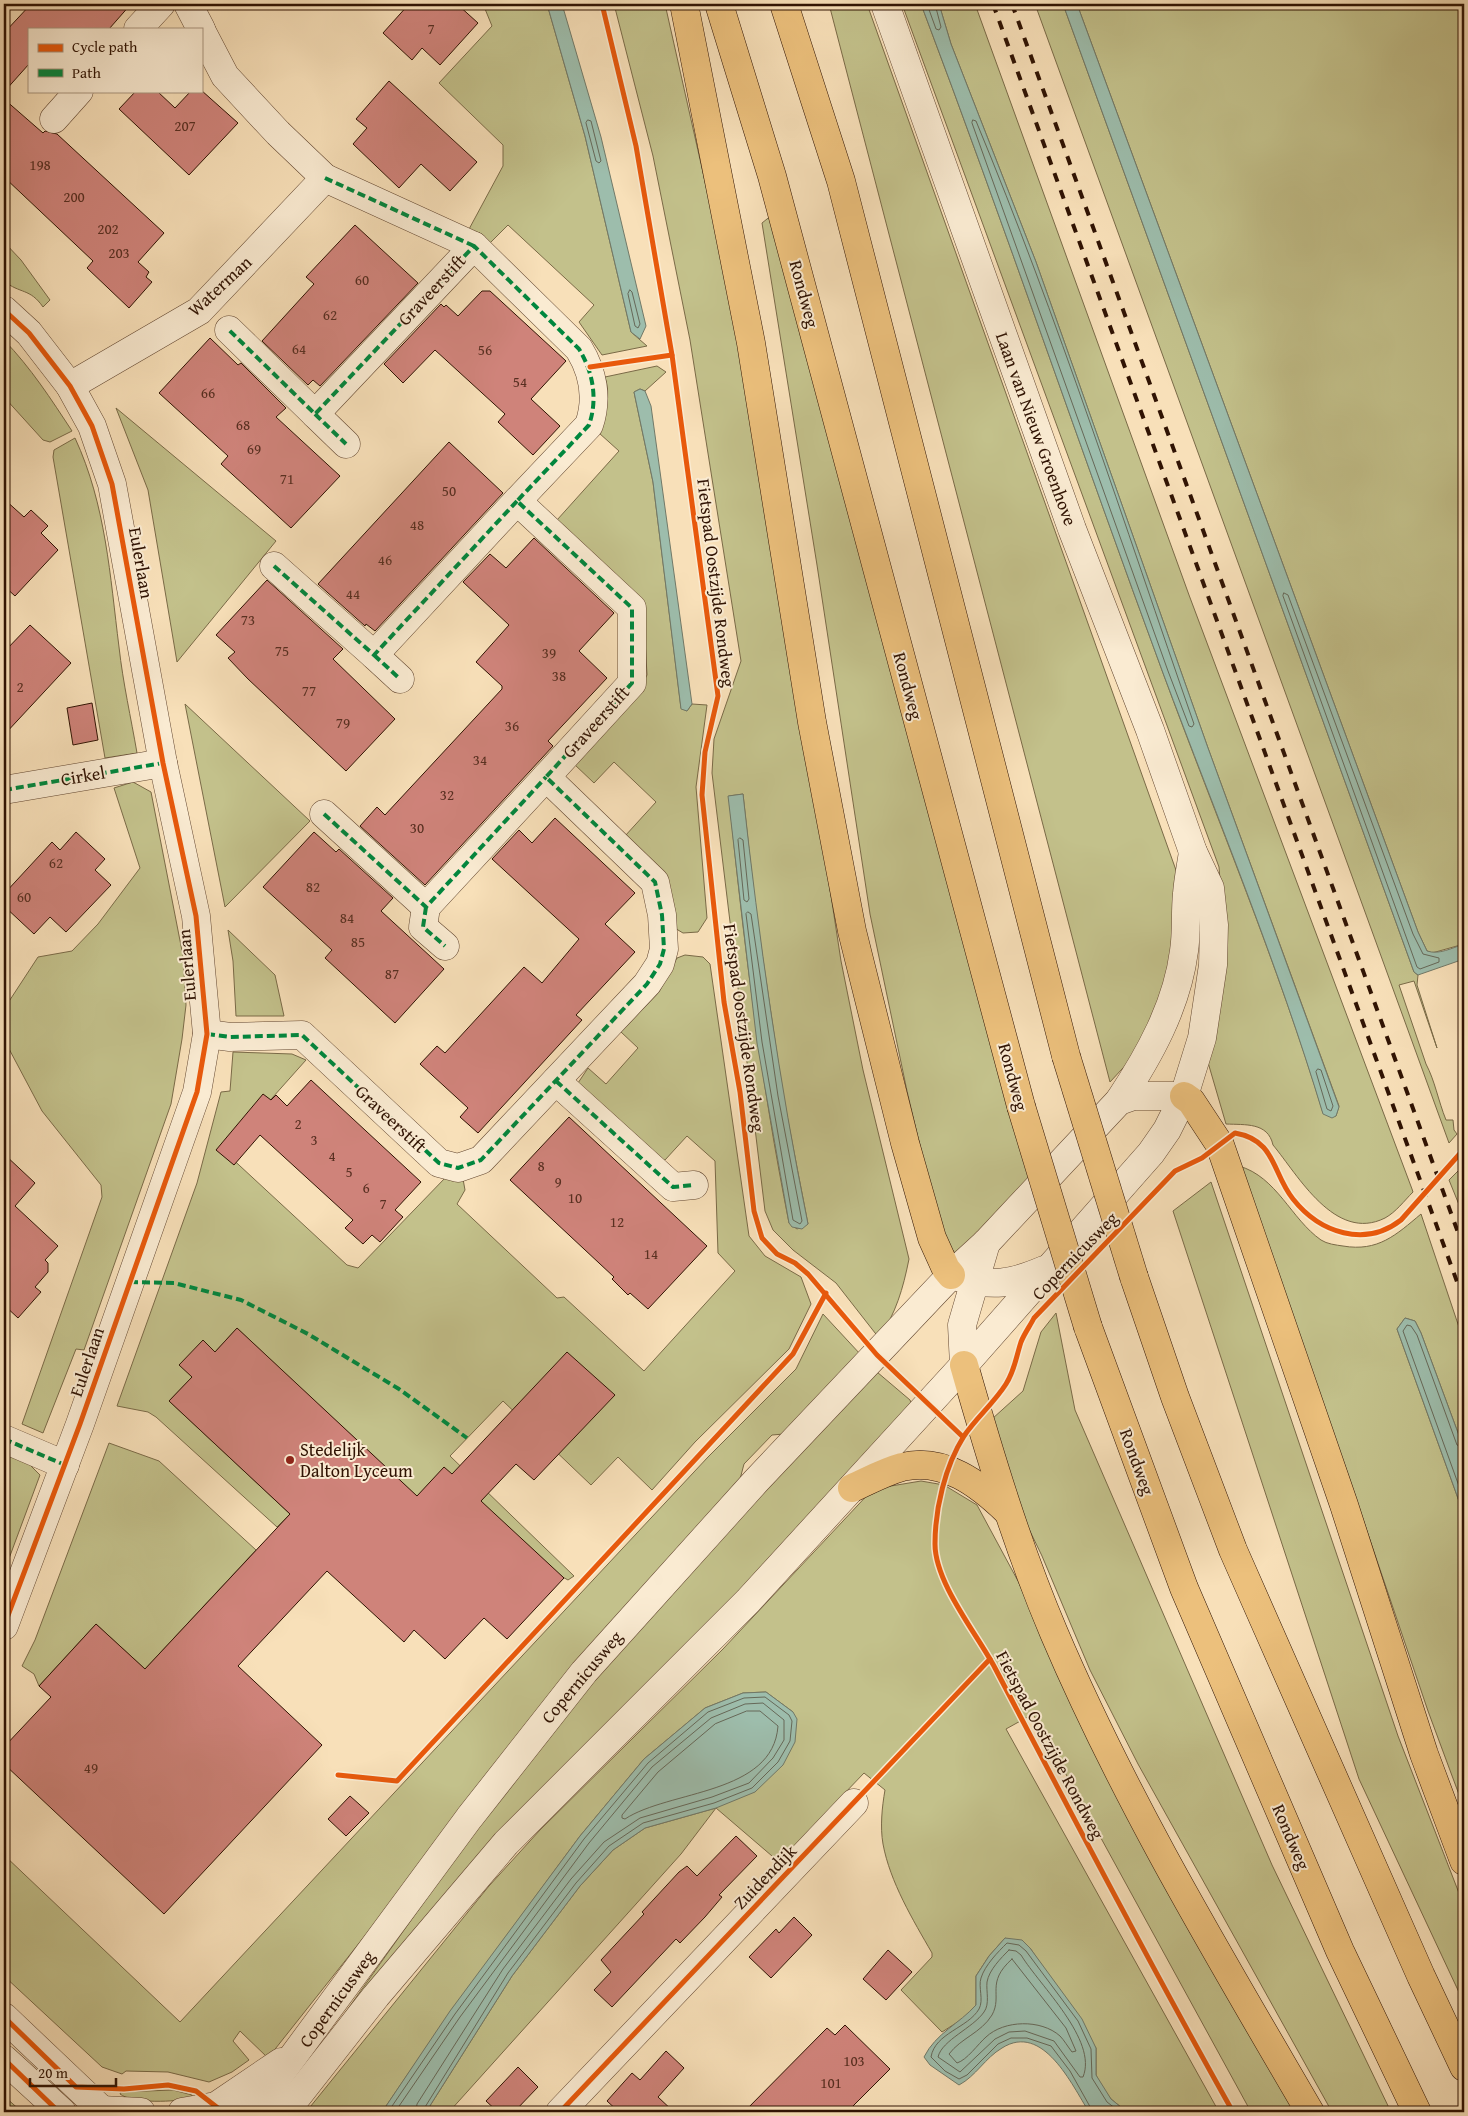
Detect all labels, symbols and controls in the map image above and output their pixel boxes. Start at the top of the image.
house number: 7 [427,18,435,39]
legend [28,28,202,92]
text: Cycle path [72,36,138,57]
text: Path [72,62,101,83]
house number: 207 [174,115,196,136]
house number: 198 [29,154,51,175]
house number: 200 [63,186,85,207]
house number: 202 [97,218,119,239]
house number: 203 [108,242,130,263]
street label: Graveerstift [391,247,473,332]
street label: Waterman [182,249,258,322]
street label: Rondweg [783,257,826,331]
house number: 60 [355,269,369,290]
house number: 62 [323,304,337,325]
street label: Laan van Nieuw Groenhove [989,328,1084,529]
house number: 64 [292,338,306,359]
house number: 56 [478,339,492,360]
house number: 54 [513,371,527,392]
house number: 66 [201,382,215,403]
house number: 68 [236,414,250,435]
house number: 69 [247,438,261,459]
house number: 71 [280,468,294,489]
street label: Fietspad Oostzijde Rondweg [690,477,743,689]
house number: 50 [442,480,456,501]
house number: 48 [410,514,424,535]
street label: Eulerlaan [122,525,161,601]
house number: 46 [378,549,392,570]
house number: 44 [346,583,360,604]
house number: 73 [241,609,255,630]
house number: 75 [275,640,289,661]
house number: 39 [542,642,556,663]
street label: Rondweg [887,649,930,723]
house number: 38 [552,665,566,686]
house number: 2 [16,676,24,697]
street label: Graveerstift [556,679,636,764]
house number: 77 [302,680,316,701]
house number: 79 [336,712,350,733]
house number: 36 [505,715,519,736]
house number: 34 [473,749,487,770]
street label: Cirkel [59,758,107,793]
house number: 32 [440,784,454,805]
house number: 30 [410,817,424,838]
house number: 62 [49,852,63,873]
house number: 82 [306,876,320,897]
house number: 60 [17,886,31,907]
house number: 84 [340,907,354,928]
street label: Fietspad Oostzijde Rondweg [717,922,772,1134]
street label: Eulerlaan [170,928,203,1002]
house number: 85 [351,931,365,952]
house number: 87 [385,963,399,984]
street label: Rondweg [992,1040,1035,1114]
street label: Graveerstift [349,1078,434,1160]
house number: 2 [294,1113,302,1134]
house number: 3 [310,1129,318,1150]
house number: 4 [328,1145,336,1166]
house number: 8 [537,1155,545,1176]
house number: 5 [345,1161,353,1182]
house number: 9 [554,1171,562,1192]
house number: 6 [362,1177,370,1198]
house number: 10 [568,1187,582,1208]
house number: 7 [379,1193,387,1214]
street label: Copernicusweg [1025,1205,1124,1306]
house number: 12 [610,1211,624,1232]
house number: 14 [644,1243,658,1264]
street label: Eulerlaan [62,1323,111,1400]
street label: Rondweg [1113,1425,1162,1499]
place label: Stedelijk Dalton Lyceum [300,1436,413,1484]
marker: Stedelijk Dalton Lyceum [284,1454,296,1466]
street label: Copernicusweg [535,1624,629,1729]
street label: Fietspad Oostzijde Rondweg [989,1646,1112,1844]
house number: 49 [84,1757,98,1778]
street label: Rondweg [1266,1800,1317,1874]
street label: Zuidendijk [727,1837,803,1915]
street label: Copernicusweg [292,1944,381,2053]
house number: 103 [843,2050,865,2071]
scale bar [30,2056,116,2088]
text: 20 m [38,2062,69,2083]
house number: 101 [820,2072,842,2093]

